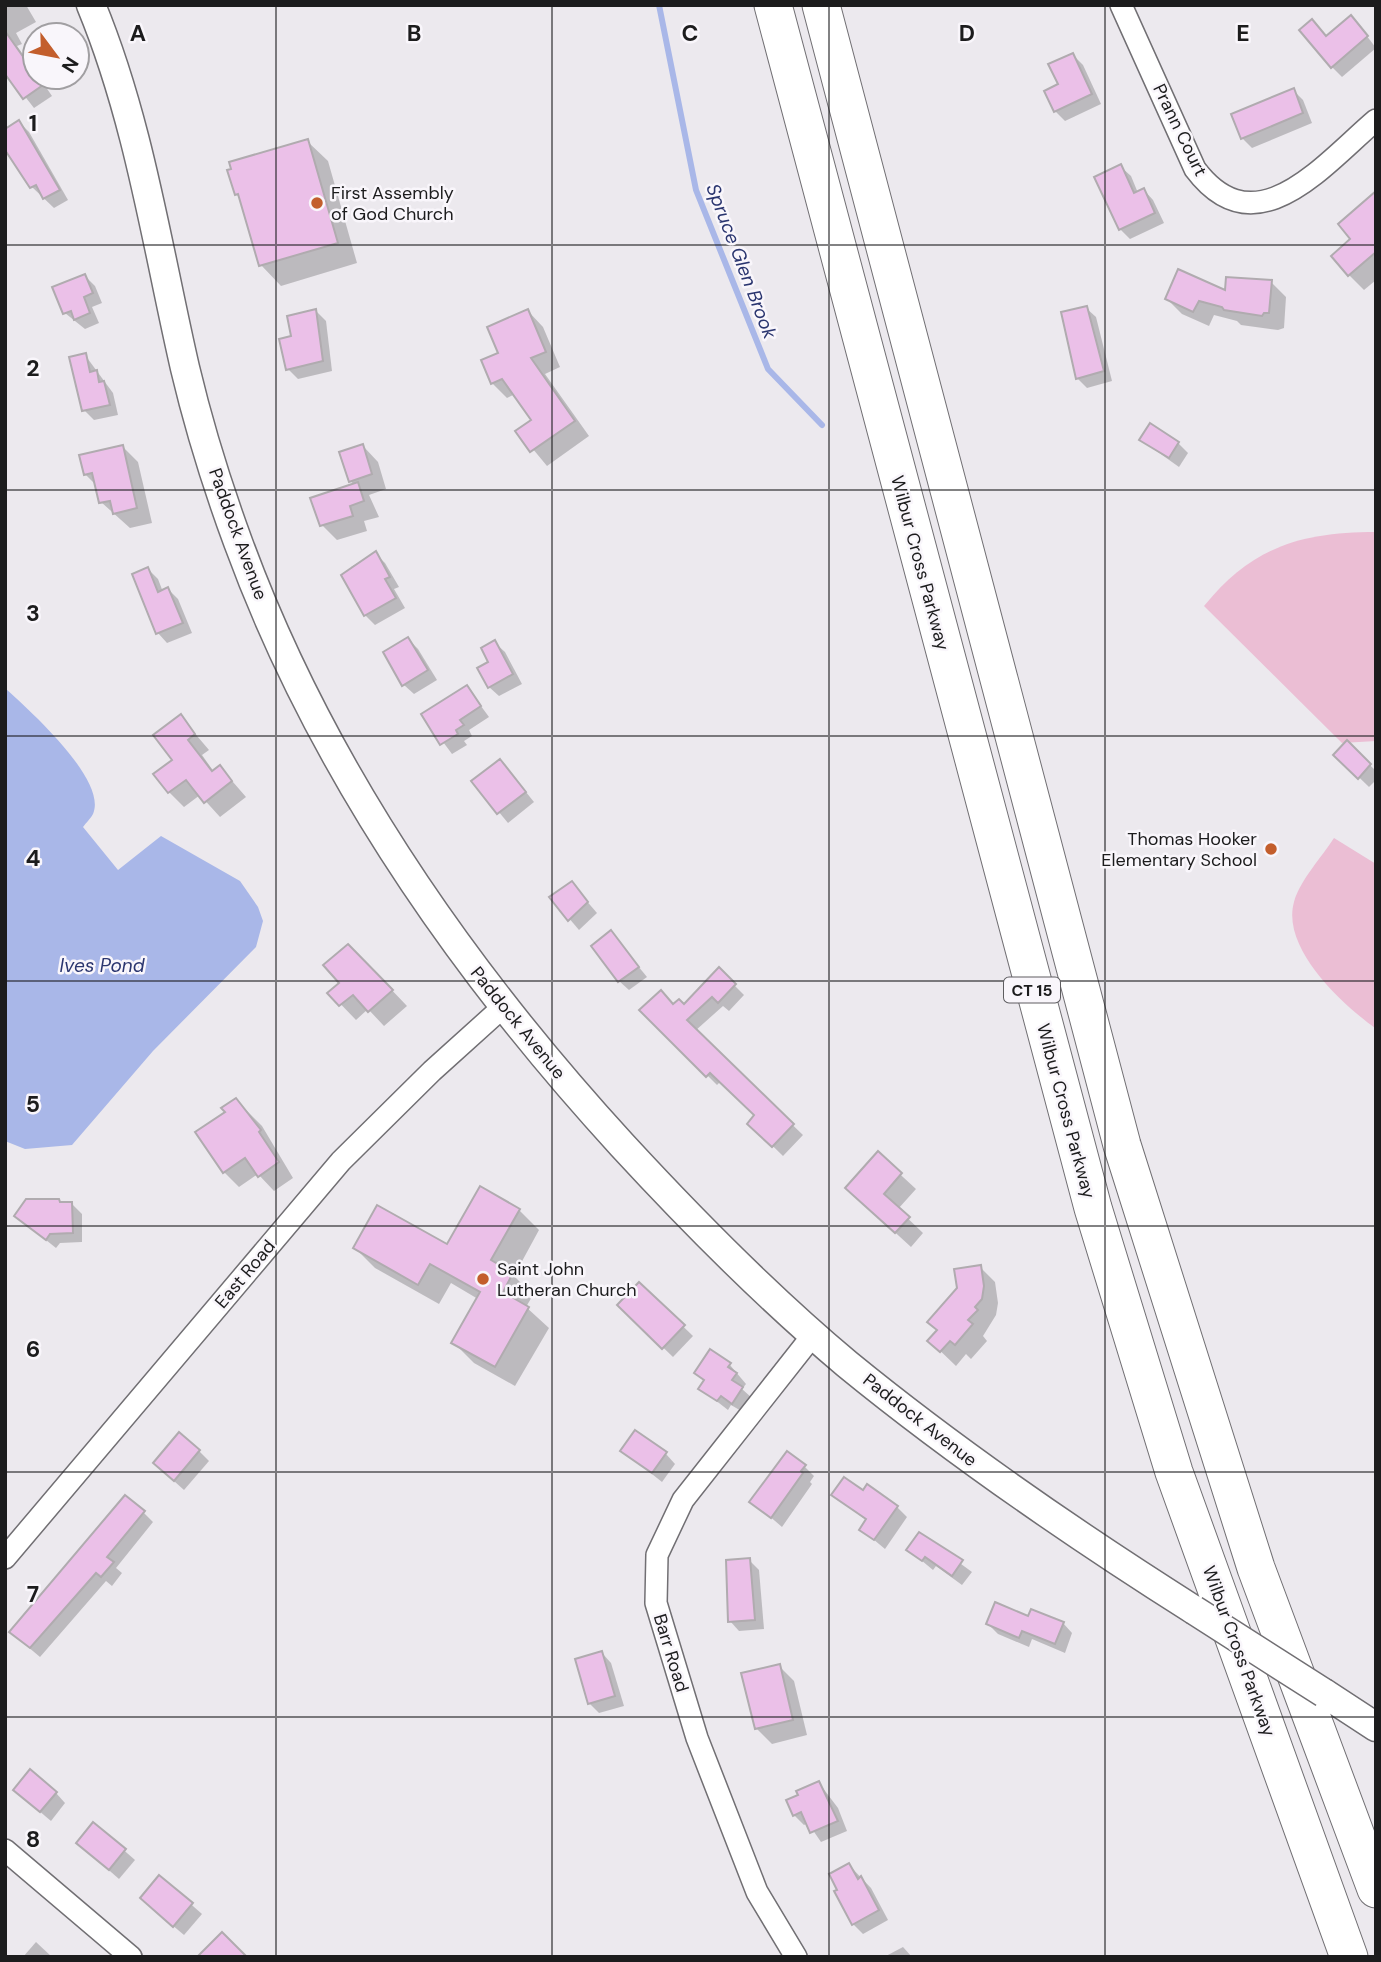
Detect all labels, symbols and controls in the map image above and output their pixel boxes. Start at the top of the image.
text: A [130,18,146,48]
text: B [407,18,421,48]
text: C [682,18,698,48]
text: D [959,18,975,48]
text: E [1236,18,1250,48]
north arrow [21,21,91,91]
text: N [56,52,84,77]
street label: Prann Court [1147,80,1213,180]
text: 1 [29,108,37,138]
water label: Spruce Glen Brook [700,180,783,343]
place label: First Assembly of God Church [331,181,454,226]
marker: First Assembly of God Church [309,195,325,211]
text: 2 [26,353,40,383]
street label: Paddock Avenue [203,465,273,603]
street label: Wilbur Cross Parkway [885,473,955,653]
text: 3 [26,598,40,628]
place label: Thomas Hooker Elementary School [1101,827,1257,872]
marker: Thomas Hooker Elementary School [1263,841,1279,857]
text: 4 [26,843,41,873]
water label: Ives Pond [60,953,146,978]
street label: Paddock Avenue [465,962,571,1084]
road number: CT 15 [1004,978,1060,1002]
street label: Wilbur Cross Parkway [1031,1021,1101,1201]
text: 5 [26,1089,40,1119]
street label: East Road [209,1235,281,1313]
place label: Saint John Lutheran Church [497,1257,637,1302]
marker: Saint John Lutheran Church [475,1271,491,1287]
text: 6 [26,1334,40,1364]
street label: Paddock Avenue [858,1368,982,1472]
street label: Wilbur Cross Parkway [1197,1562,1281,1740]
text: 7 [27,1579,39,1609]
street label: Barr Road [648,1611,694,1695]
text: 8 [26,1824,40,1854]

